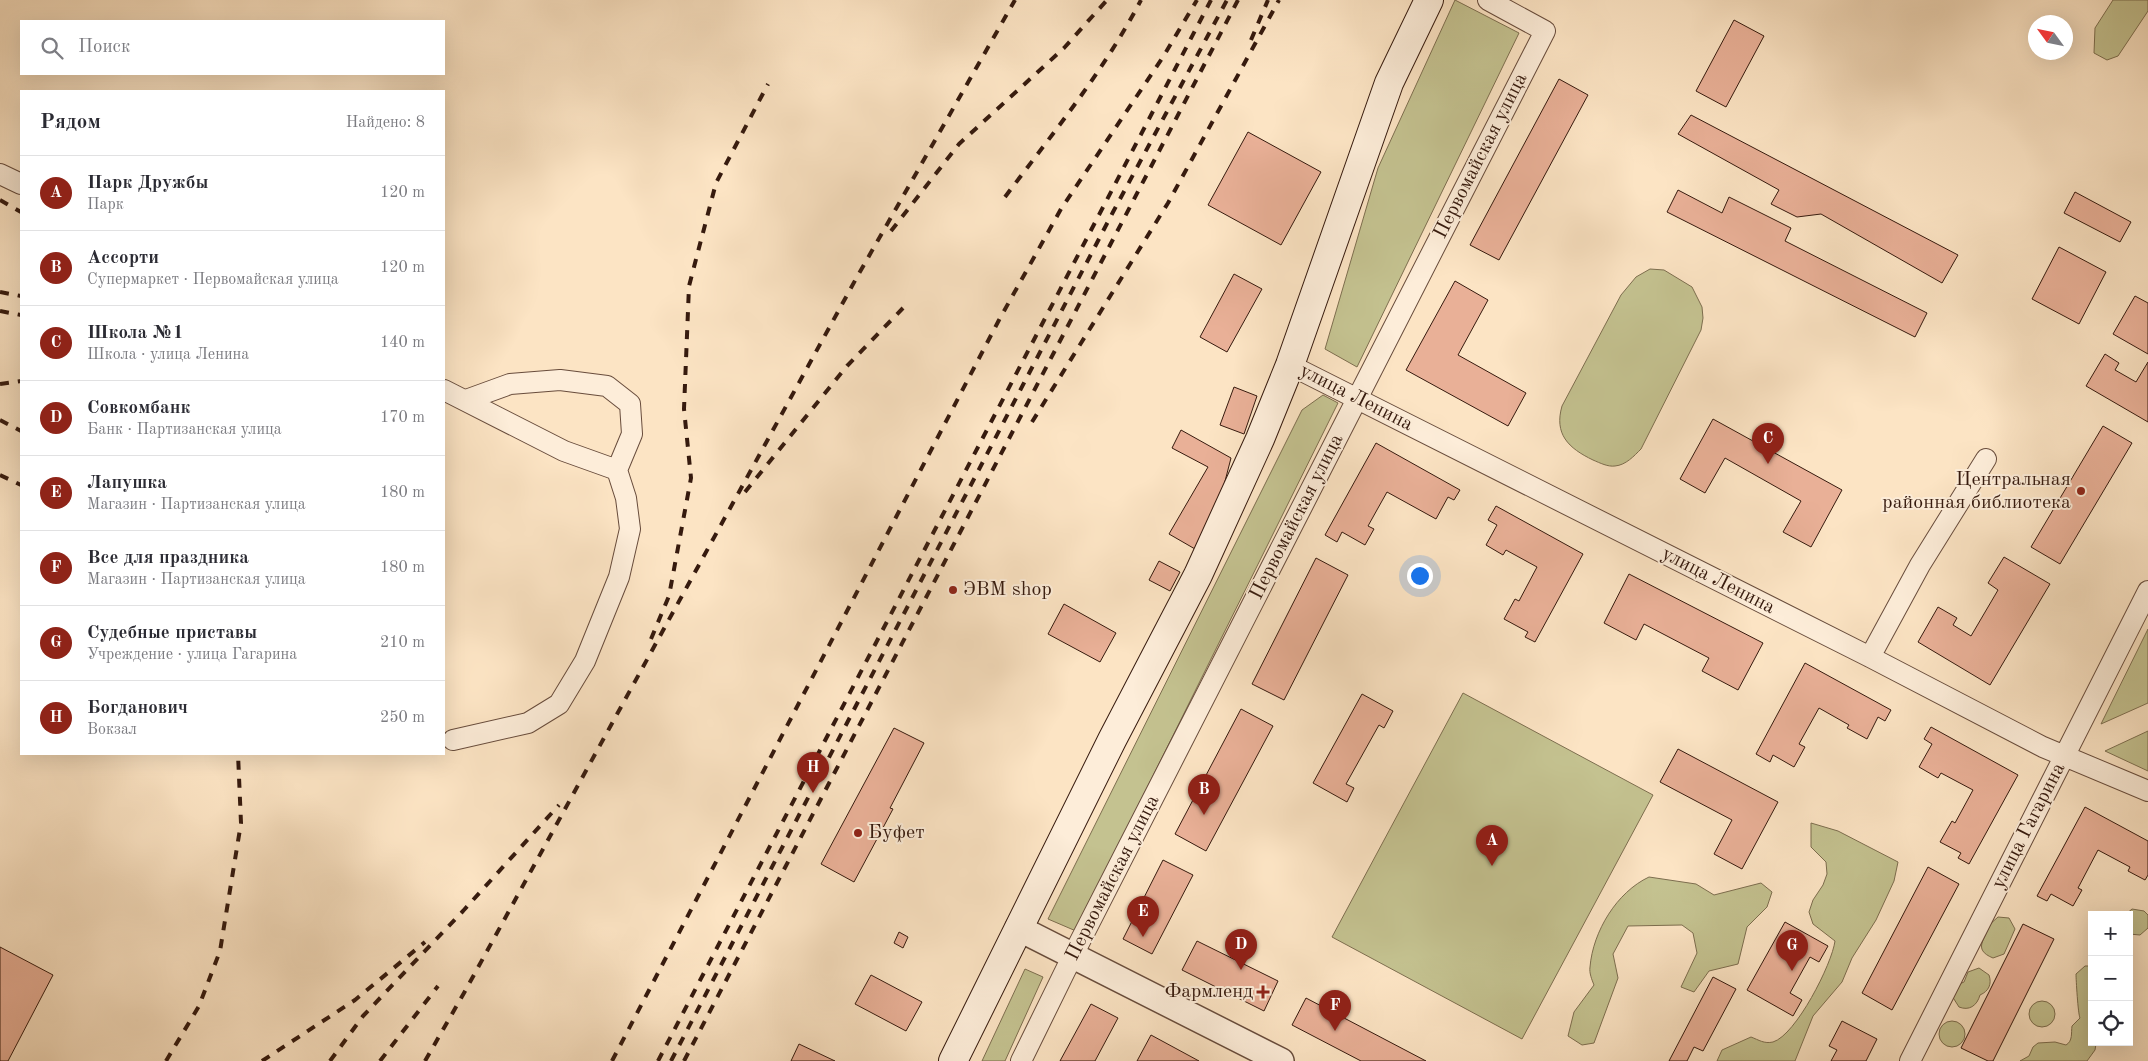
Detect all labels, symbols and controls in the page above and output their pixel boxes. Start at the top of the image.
north arrow [2028,15,2073,60]
search box [20,20,445,75]
icon: search [38,34,66,62]
text: Поиск [78,38,130,57]
street label: Первомайская улица [1431,70,1531,242]
text: Рядом [40,112,101,133]
text: Найдено: 8 [346,115,425,131]
text: Парк Дружбы [87,174,208,193]
text: A [50,185,62,201]
text: 120 m [380,185,425,201]
text: Парк [87,197,124,213]
text: Ассорти [87,249,159,268]
text: B [50,260,62,276]
text: 120 m [380,260,425,276]
text: Супермаркет · Первомайская улица [87,272,339,288]
text: Школа №1 [87,324,184,343]
text: C [51,335,61,351]
text: 140 m [380,335,425,351]
text: Школа · улица Ленина [87,347,249,363]
street label: улица Ленина [1296,361,1416,435]
text: Совкомбанк [87,399,190,418]
text: D [50,410,62,426]
text: 170 m [380,410,425,426]
text: Банк · Партизанская улица [87,422,282,438]
pin: C [1752,423,1784,464]
street label: Первомайская улица [1247,431,1347,603]
place label: Центральная районная библиотека [1882,470,2071,513]
text: Лапушка [87,474,167,493]
text: E [50,485,62,501]
text: 180 m [380,485,425,501]
marker: Центральная районная библиотека [2075,485,2087,497]
text: Магазин · Партизанская улица [87,497,306,513]
street label: улица Ленина [1658,544,1778,618]
text: Все для праздника [87,549,249,568]
text: F [51,560,61,576]
text: 180 m [380,560,425,576]
your location [1407,563,1433,589]
text: Магазин · Партизанская улица [87,572,306,588]
place label: ЭВМ shop [963,580,1052,600]
marker: ЭВМ shop [947,584,959,596]
text: Судебные приставы [87,624,257,643]
text: G [50,635,62,651]
text: 210 m [380,635,425,651]
text: Учреждение · улица Гагарина [87,647,297,663]
text: Богданович [87,699,188,718]
text: H [49,710,63,726]
text: 250 m [380,710,425,726]
text: Вокзал [87,722,137,738]
pin: H [797,752,829,793]
street label: улица Гагарина [1989,760,2069,892]
pin: B [1188,774,1220,815]
street label: Первомайская улица [1063,792,1163,964]
place label: Буфет [868,823,925,843]
pin: A [1476,825,1508,866]
marker: Буфет [852,827,864,839]
pin: E [1127,896,1159,937]
map controls [2088,911,2133,1046]
button: + [2088,911,2133,956]
pin: D [1225,929,1257,970]
pin: G [1776,930,1808,971]
button: − [2088,956,2133,1001]
place label: Фармленд [1164,982,1253,1002]
marker: Фармленд [1257,986,1269,998]
pin: F [1319,990,1351,1031]
button: locate [2088,1001,2133,1046]

